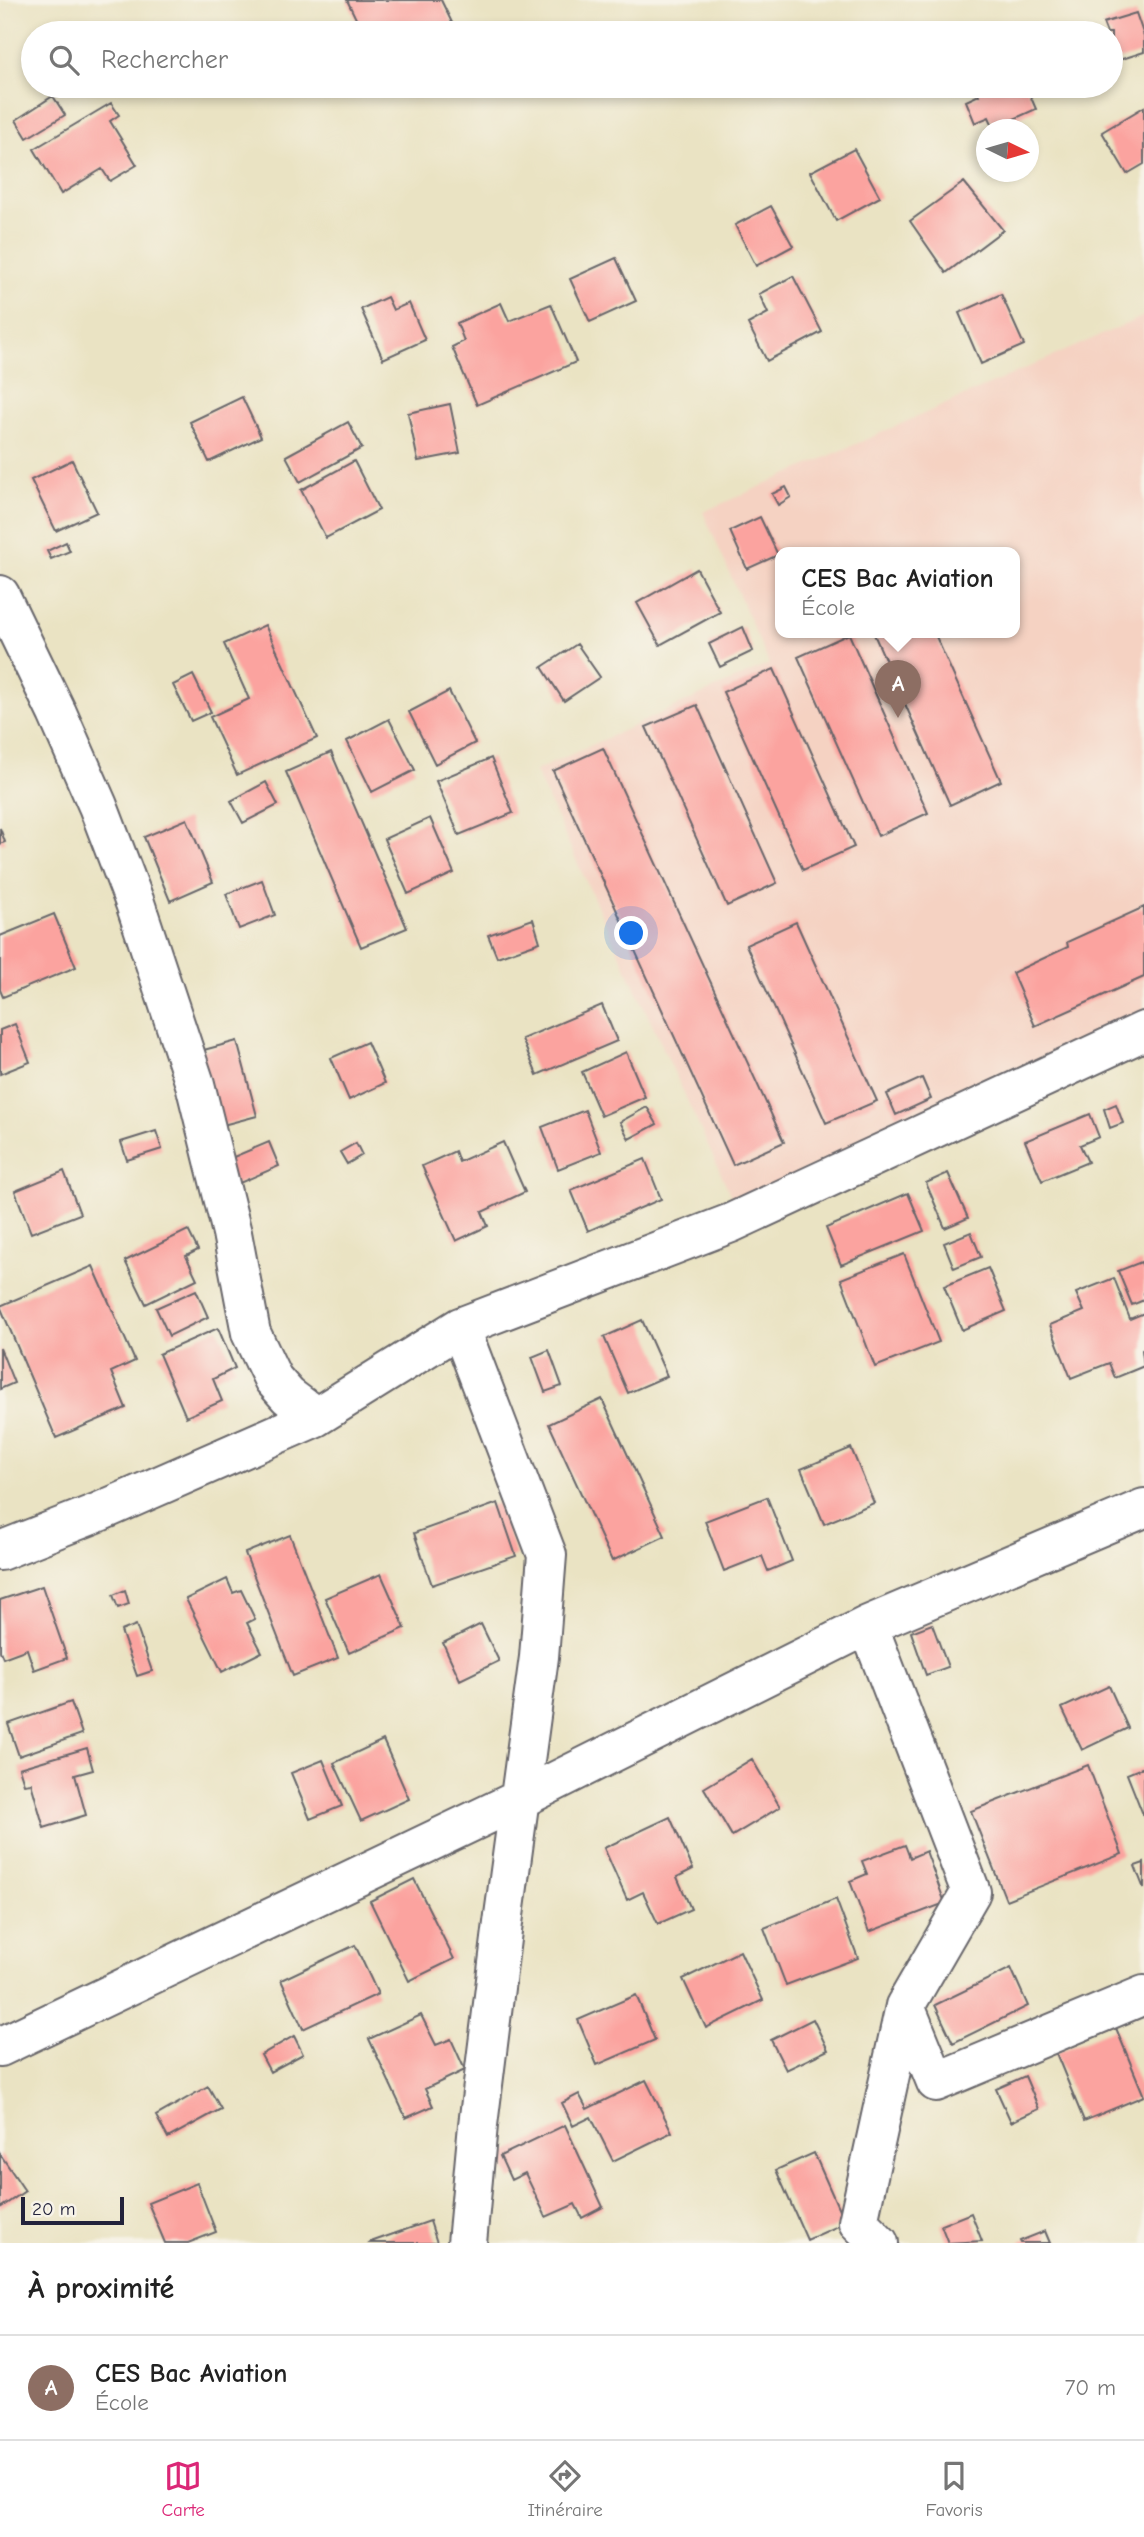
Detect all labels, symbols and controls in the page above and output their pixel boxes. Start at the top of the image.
search box [21,21,1123,98]
icon: search [45,41,83,79]
text: Rechercher [101,45,228,75]
north arrow [976,119,1039,182]
popup [775,547,1020,638]
text: CES Bac Aviation [801,564,994,594]
text: École [801,594,855,621]
pin: A [875,660,921,718]
your location [614,916,648,950]
scale bar [21,2194,124,2226]
text: 20 m [32,2198,76,2220]
text: À proximité [28,2271,174,2306]
text: CES Bac Aviation [95,2359,287,2389]
text: A [45,2374,57,2401]
text: 70 m [1064,2374,1116,2401]
text: École [95,2389,149,2416]
tab: Carte [161,2457,205,2521]
tab: Itinéraire [528,2457,603,2521]
tab: Favoris [926,2457,983,2521]

